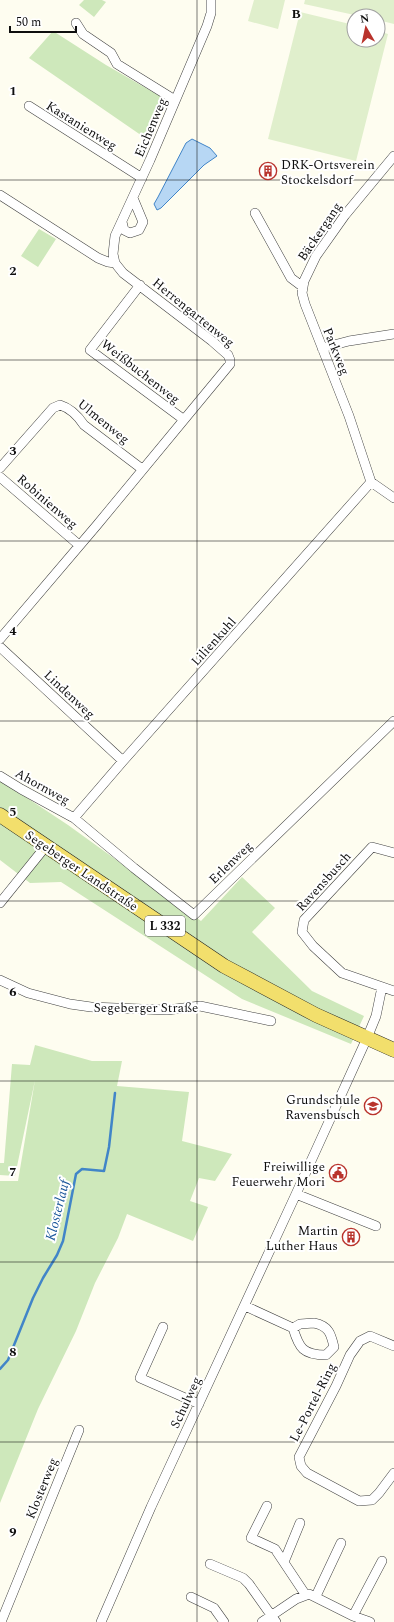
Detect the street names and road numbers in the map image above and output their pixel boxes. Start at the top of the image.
street label: Eichenweg [129,94,172,160]
street label: Kastanienweg [42,96,121,156]
street label: Bäckergang [293,198,347,265]
street label: Herrengartenweg [148,273,239,352]
street label: Parkweg [317,324,355,378]
street label: Weißbuchenweg [96,334,184,409]
street label: Ulmenweg [73,394,134,449]
street label: Robinienweg [12,469,82,534]
street label: Lilienkuhl [186,613,241,671]
street label: Lindenweg [39,666,100,724]
street label: Ahornweg [11,764,74,810]
street label: Segeberger Landstraße [21,825,142,916]
street label: Erlenweg [204,837,257,889]
street label: Ravensbusch [291,847,356,916]
road number: L 332 [145,916,185,936]
street label: Segeberger Straße [94,998,198,1018]
street label: Le-Portel-Ring [284,1359,341,1446]
street label: Schulweg [165,1373,207,1432]
street label: Klosterweg [21,1455,63,1522]

